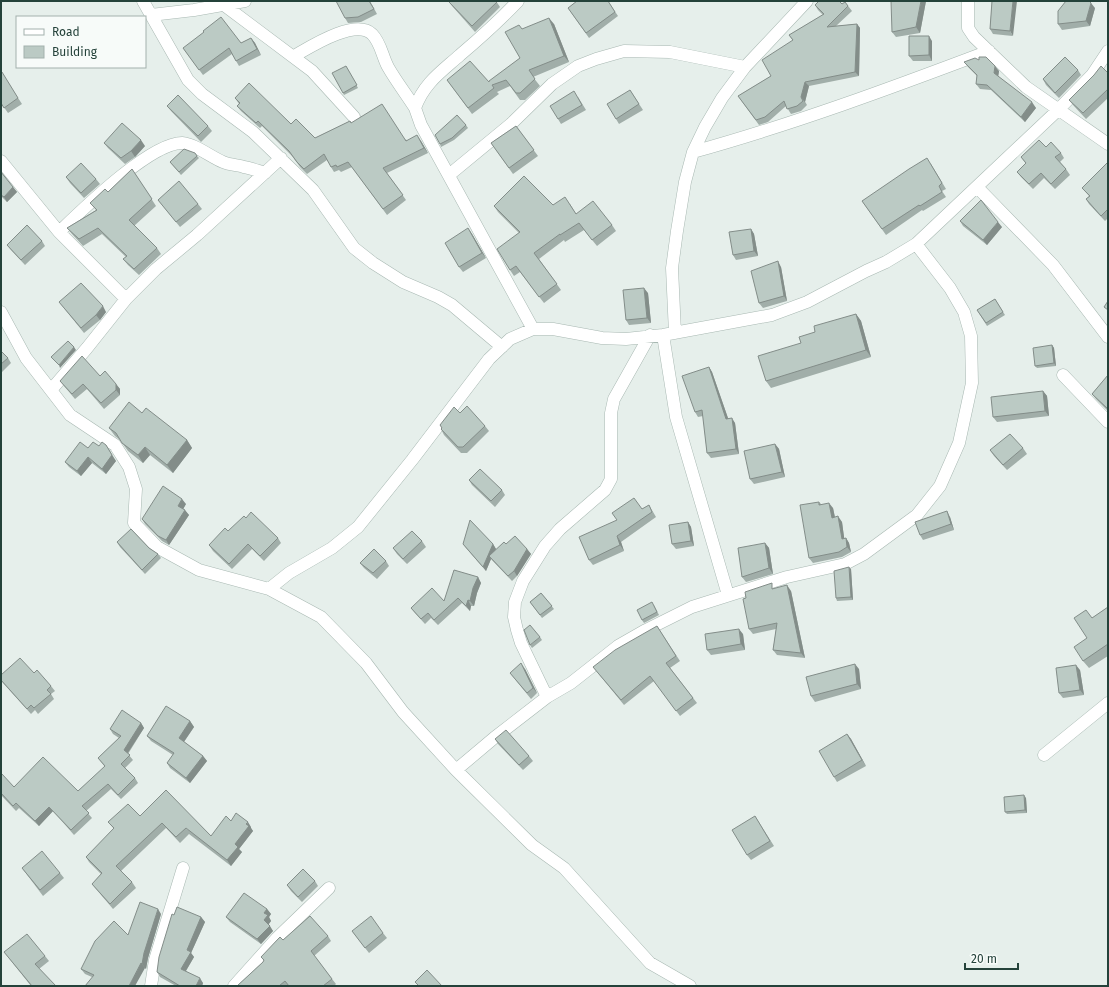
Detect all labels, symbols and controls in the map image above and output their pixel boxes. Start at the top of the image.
legend [16,16,146,68]
text: Road [52,25,80,39]
text: Building [52,45,98,59]
scale bar [965,945,1018,971]
text: 20 m [971,952,997,966]

